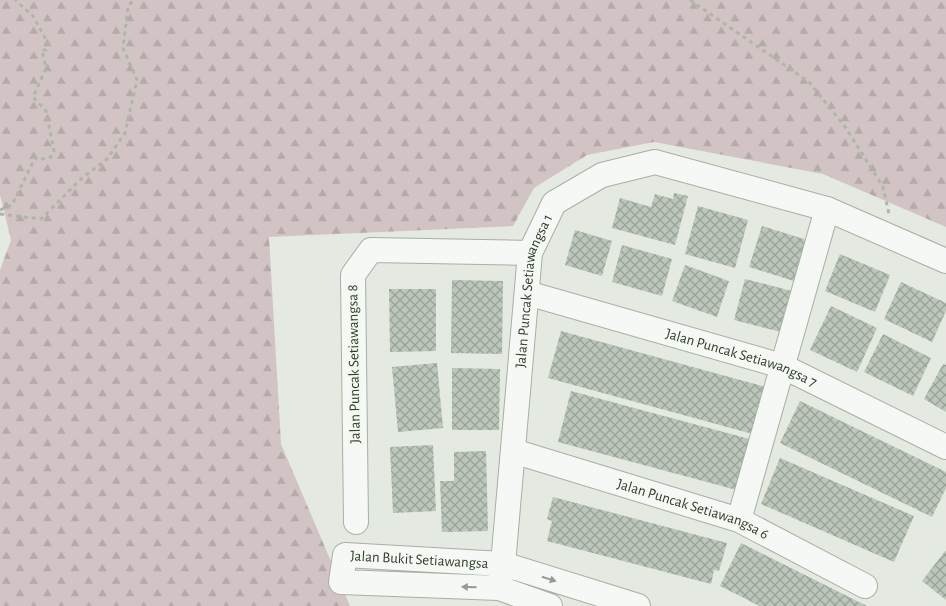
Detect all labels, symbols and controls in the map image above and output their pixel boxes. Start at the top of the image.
street label: Jalan Puncak Setiawangsa 1 [513,212,555,368]
street label: Jalan Puncak Setiawangsa 8 [345,284,363,444]
street label: Jalan Puncak Setiawangsa 7 [664,326,819,390]
street label: Jalan Puncak Setiawangsa 6 [615,476,771,542]
street label: Jalan Bukit Setiawangsa [350,548,489,571]
one-way arrow [542,576,557,584]
one-way arrow [461,583,477,591]

